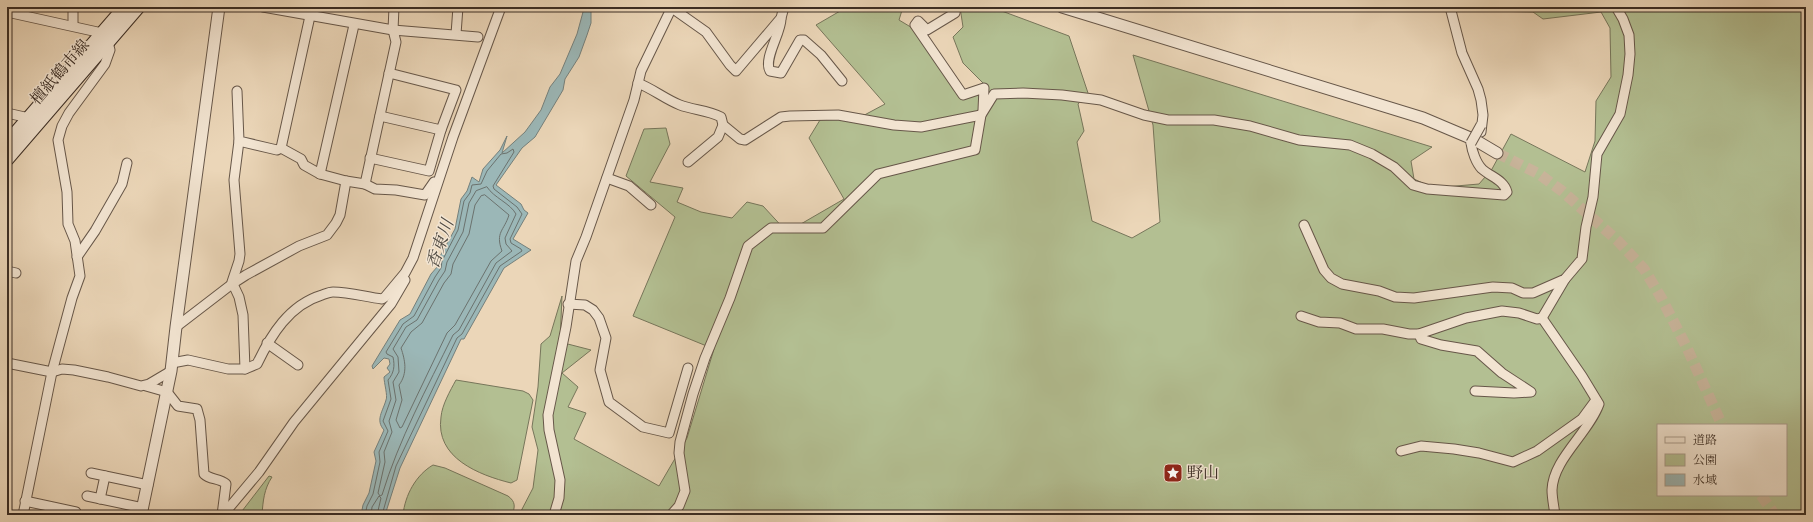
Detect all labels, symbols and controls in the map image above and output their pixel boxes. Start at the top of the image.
street label: 檀紙鶴市線 [25,35,95,109]
water label: 香東川 [421,214,460,272]
legend [1657,424,1787,496]
text: 道路 [1693,432,1717,448]
text: 公園 [1693,452,1717,468]
place icon: 野山 [1162,462,1184,484]
place label: 野山 [1187,462,1219,484]
text: 水域 [1693,472,1717,488]

